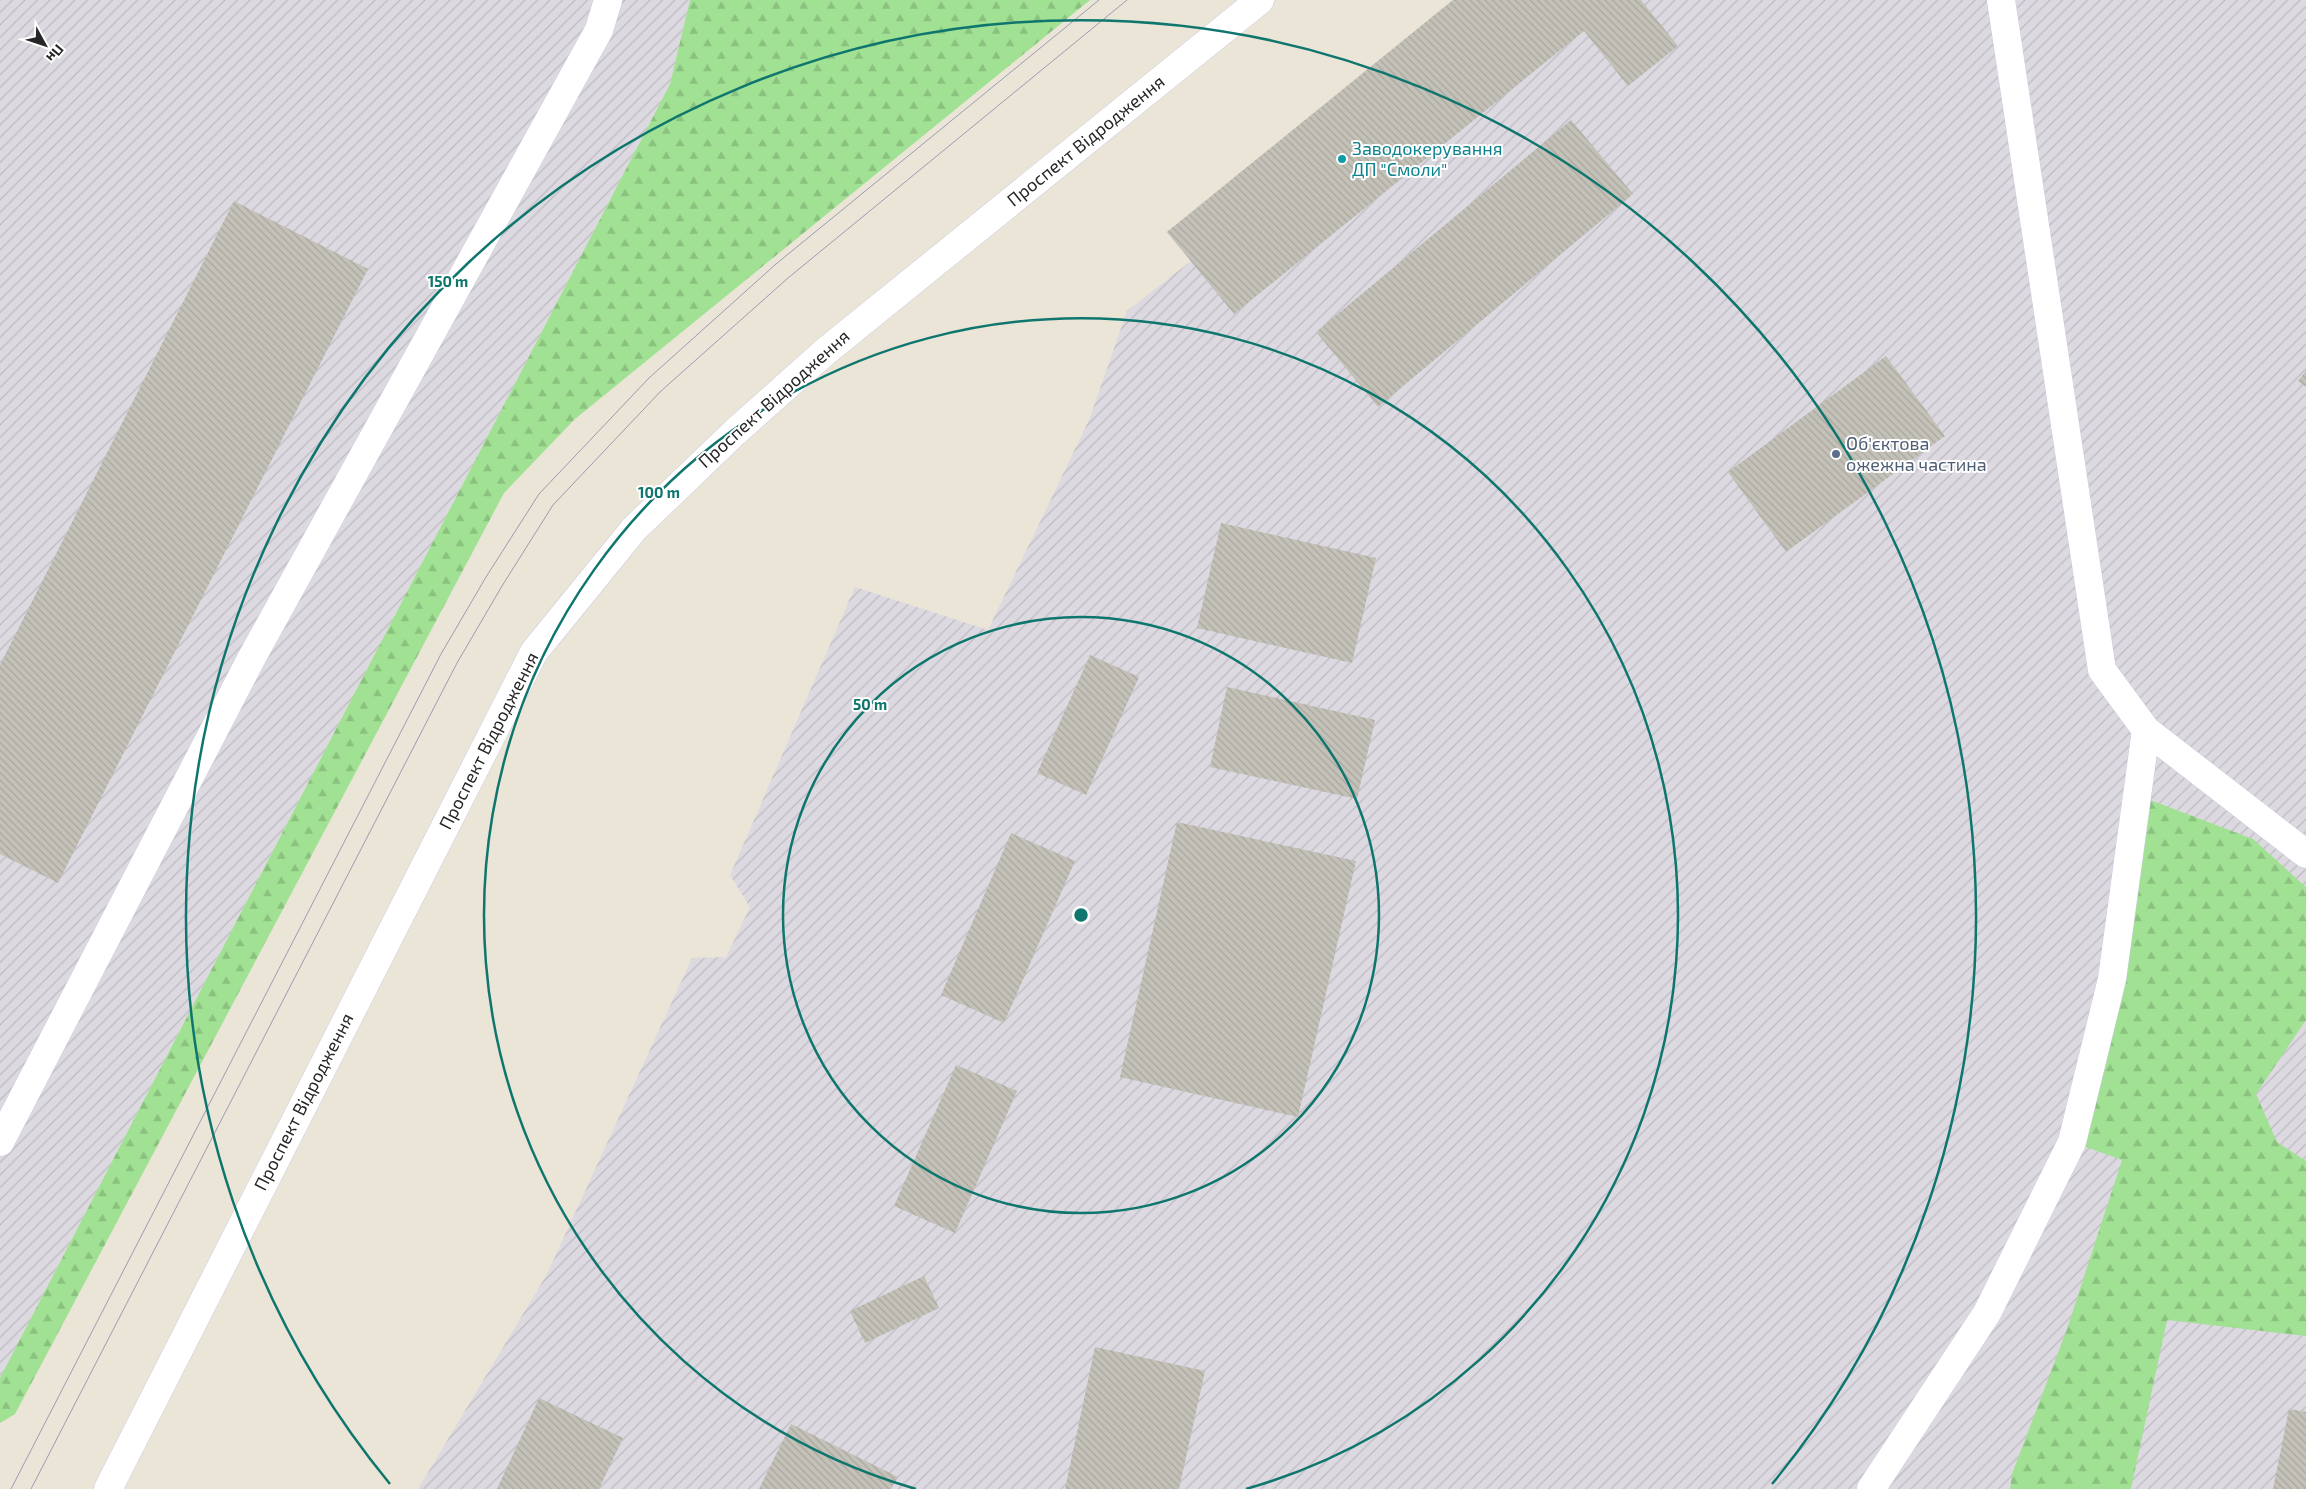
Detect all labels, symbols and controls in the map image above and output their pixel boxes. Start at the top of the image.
north arrow [20,20,70,70]
text: Пн [43,41,68,66]
street label: Проспект Відродження [1002,70,1169,210]
place label: Заводокерування ДП "Смоли" [1352,137,1503,180]
marker: Заводокерування ДП "Смоли" [1336,153,1348,165]
text: 150 m [428,272,468,290]
street label: Проспект Відродження [693,324,854,472]
place label: Об'єктова ожежна частина [1846,432,1987,475]
marker: Об'єктова ожежна частина [1830,448,1842,460]
text: 100 m [638,483,680,501]
street label: Проспект Відродження [434,648,542,833]
text: 50 m [853,695,887,713]
centre of rings [1072,906,1090,924]
street label: Проспект Відродження [249,1009,357,1194]

